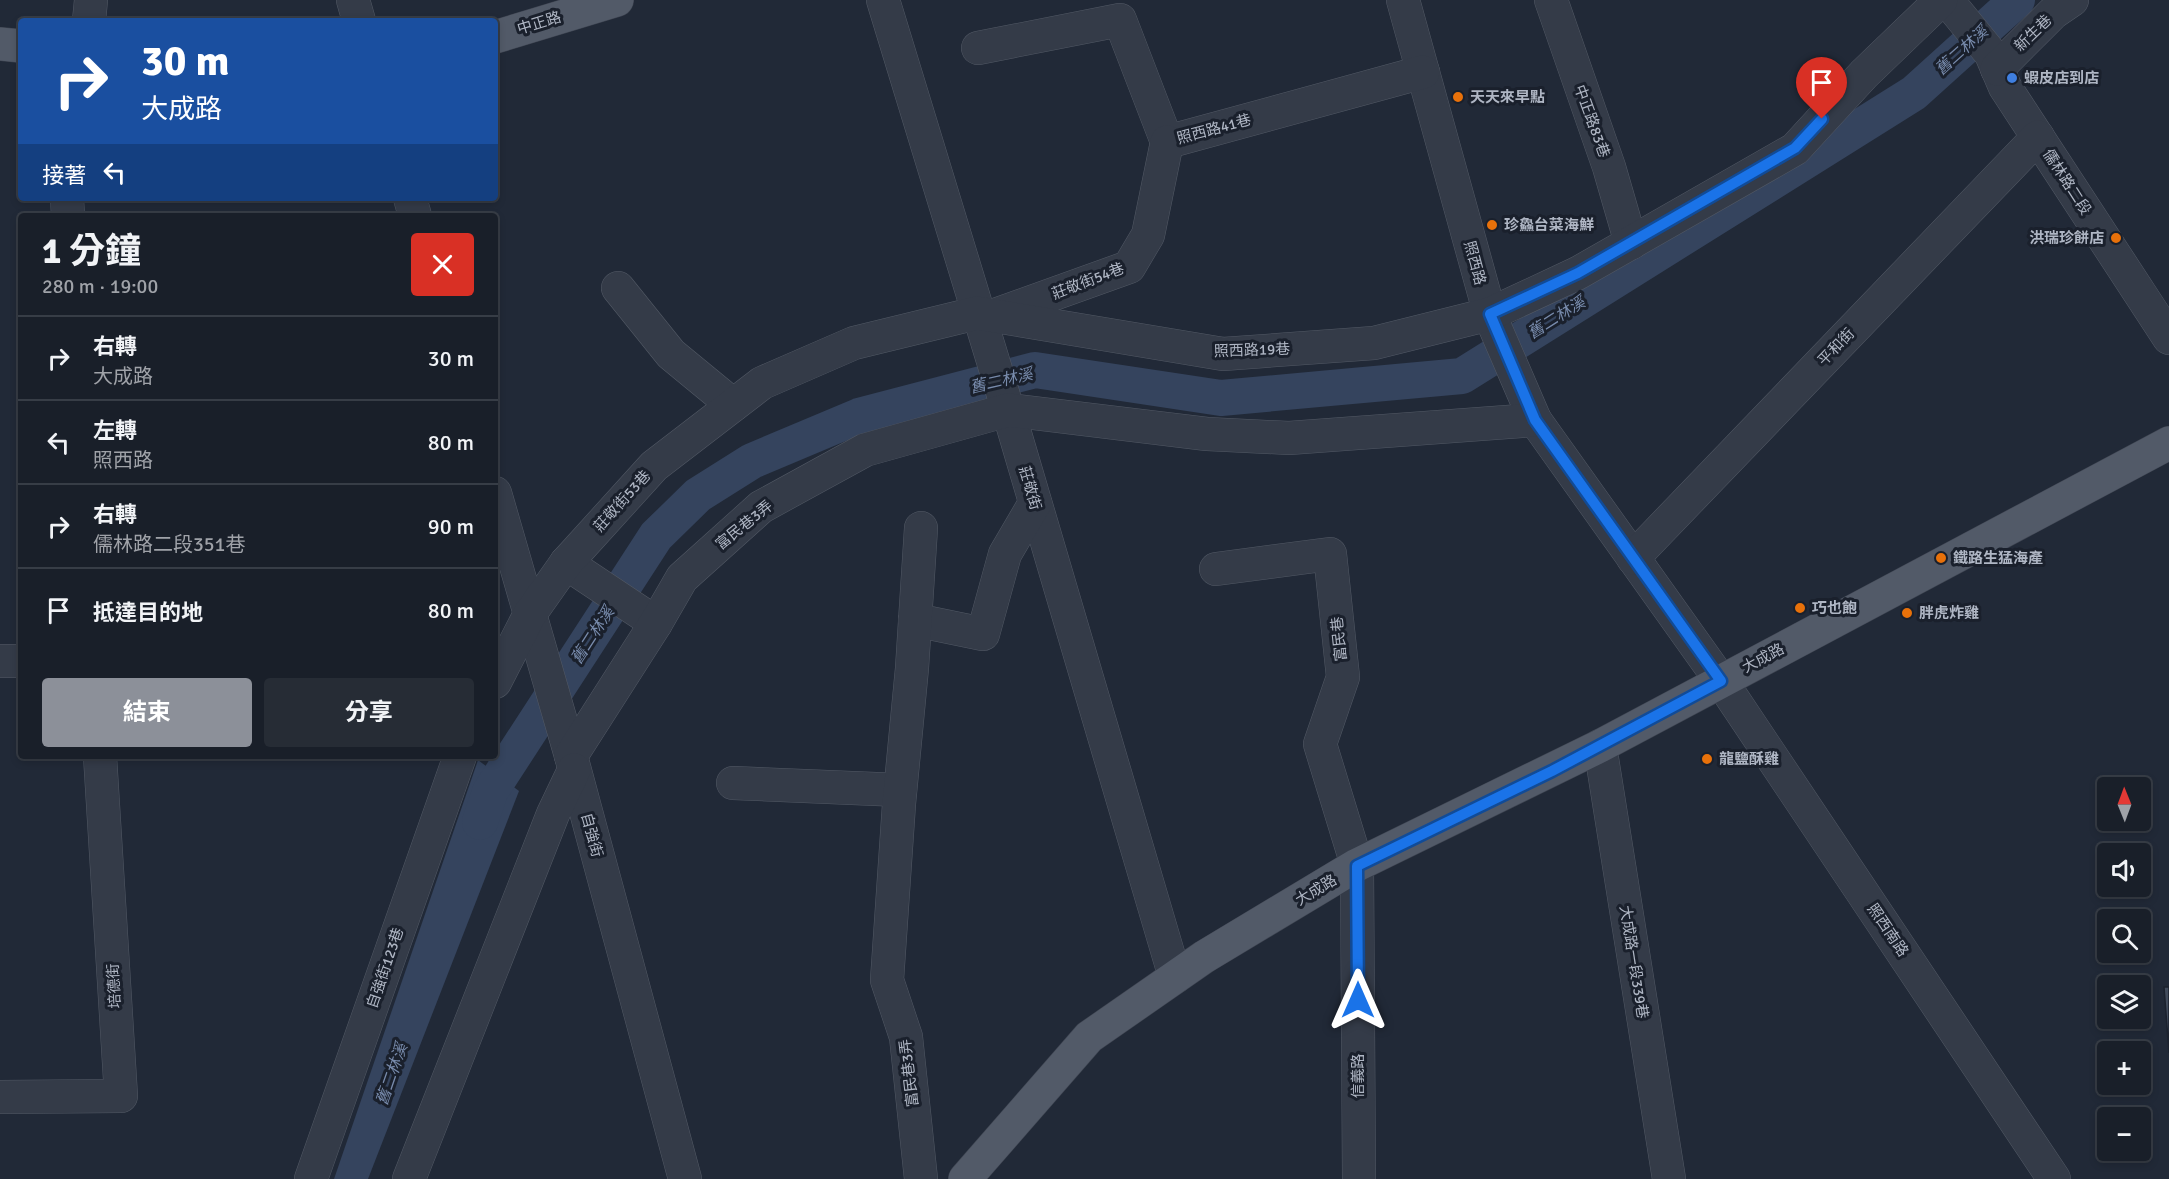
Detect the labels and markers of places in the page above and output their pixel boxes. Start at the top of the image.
pin [1796,57,1847,119]
place label: 蝦皮店到店 [2024,69,2099,87]
marker: 蝦皮店到店 [2005,71,2019,85]
place label: 天天來早點 [1470,88,1545,106]
marker: 天天來早點 [1451,90,1465,104]
place label: 珍鱻台菜海鮮 [1504,216,1594,234]
marker: 珍鱻台菜海鮮 [1485,218,1499,232]
place label: 洪瑞珍餅店 [2029,229,2104,247]
marker: 洪瑞珍餅店 [2109,231,2123,245]
place label: 鐵路生猛海產 [1953,549,2043,567]
marker: 鐵路生猛海產 [1934,551,1948,565]
place label: 巧也飽 [1812,599,1857,617]
marker: 巧也飽 [1793,601,1807,615]
place label: 胖虎炸雞 [1919,604,1979,622]
marker: 胖虎炸雞 [1900,606,1914,620]
place label: 龍鹽酥雞 [1719,750,1779,768]
marker: 龍鹽酥雞 [1700,752,1714,766]

